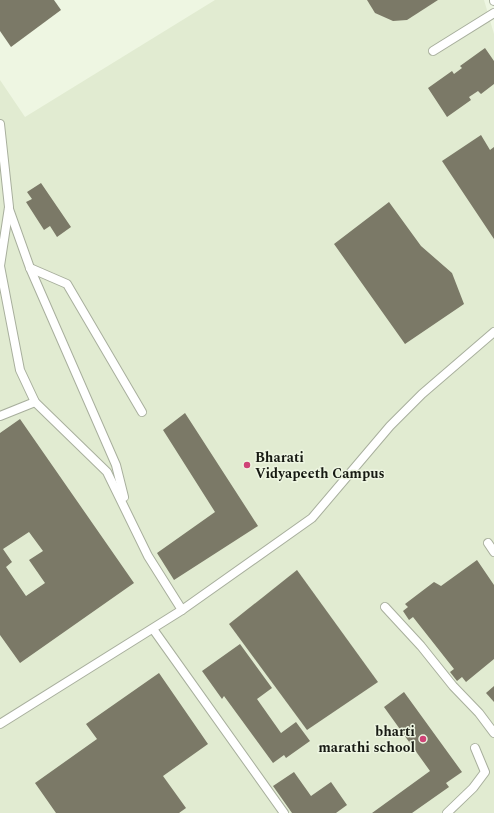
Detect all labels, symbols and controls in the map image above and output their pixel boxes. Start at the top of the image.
place label: Bharati Vidyapeeth Campus [255,447,385,484]
marker: Bharati Vidyapeeth Campus [242,460,252,470]
place label: bharti marathi school [318,721,415,758]
marker: bharti marathi school [418,734,428,744]

